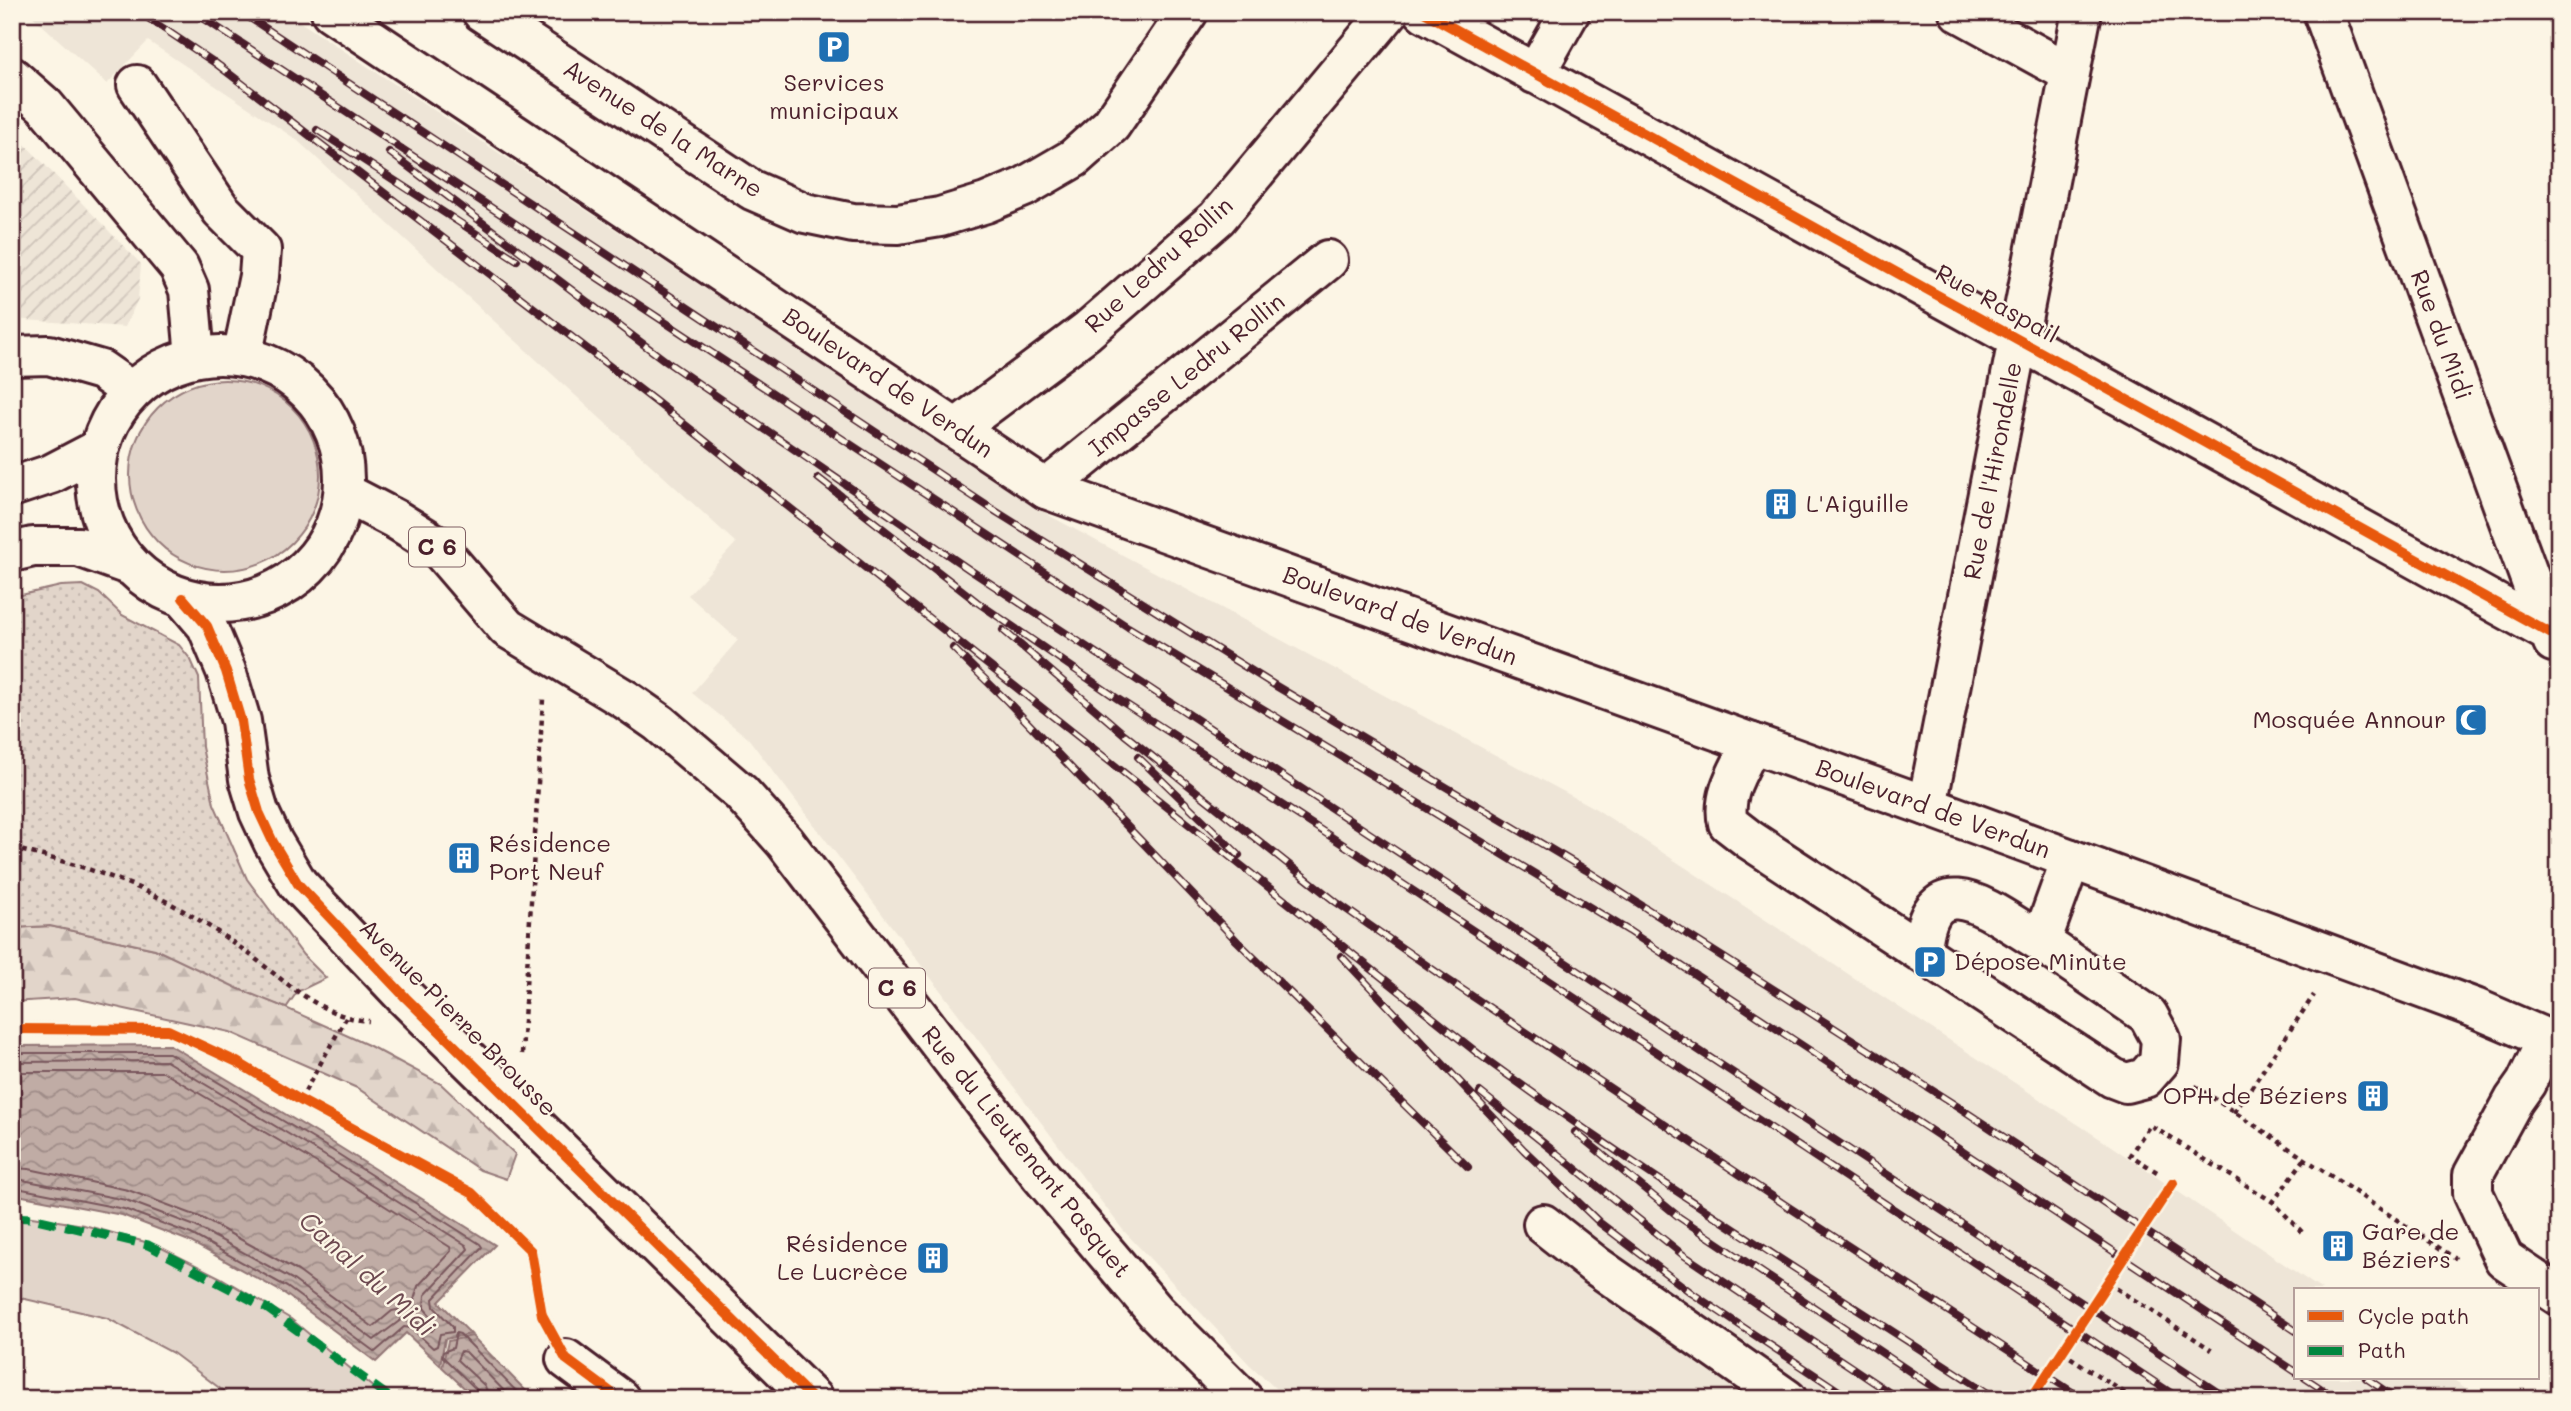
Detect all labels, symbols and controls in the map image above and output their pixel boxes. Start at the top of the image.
parking icon: Services municipaux [815,28,853,66]
street label: Avenue de la Marne [558,52,769,204]
place label: Services municipaux [769,66,899,125]
street label: Rue Ledru Rollin [1077,189,1239,339]
street label: Rue Raspail [1931,256,2065,349]
street label: Rue du Midi [2405,265,2480,404]
street label: Impasse Ledru Rollin [1082,285,1290,462]
street label: Boulevard de Verdun [778,300,1000,464]
street label: Rue de l'Hirondelle [1955,359,2028,582]
building icon: L'Aiguille [1762,485,1800,523]
place label: L'Aiguille [1806,487,1909,518]
road number: C 6 [409,527,465,566]
street label: Boulevard de Verdun [1279,558,1522,671]
mosque icon: Mosquée Annour [2452,701,2490,739]
place label: Mosquée Annour [2252,703,2446,734]
street label: Boulevard de Verdun [1812,751,2055,864]
place label: Résidence Port Neuf [489,827,611,886]
building icon: Résidence Port Neuf [445,839,483,877]
street label: Avenue Pierre Brousse [354,912,564,1122]
parking icon: Dépose Minute [1911,943,1949,981]
place label: Dépose Minute [1954,945,2127,976]
road number: C 6 [869,968,925,1007]
street label: Rue du Lieutenant Pasquet [916,1019,1138,1283]
building icon: OPH de Béziers [2354,1077,2392,1115]
place label: OPH de Béziers [2163,1079,2348,1110]
water label: Canal du Midi [292,1203,443,1344]
place label: Gare de Béziers [2362,1215,2459,1274]
place label: Résidence Le Lucrèce [777,1227,908,1286]
building icon: Gare de Béziers [2319,1227,2357,1265]
building icon: Résidence Le Lucrèce [914,1239,952,1277]
legend [2294,1288,2540,1380]
text: Cycle path [2358,1302,2468,1329]
text: Path [2358,1336,2405,1363]

